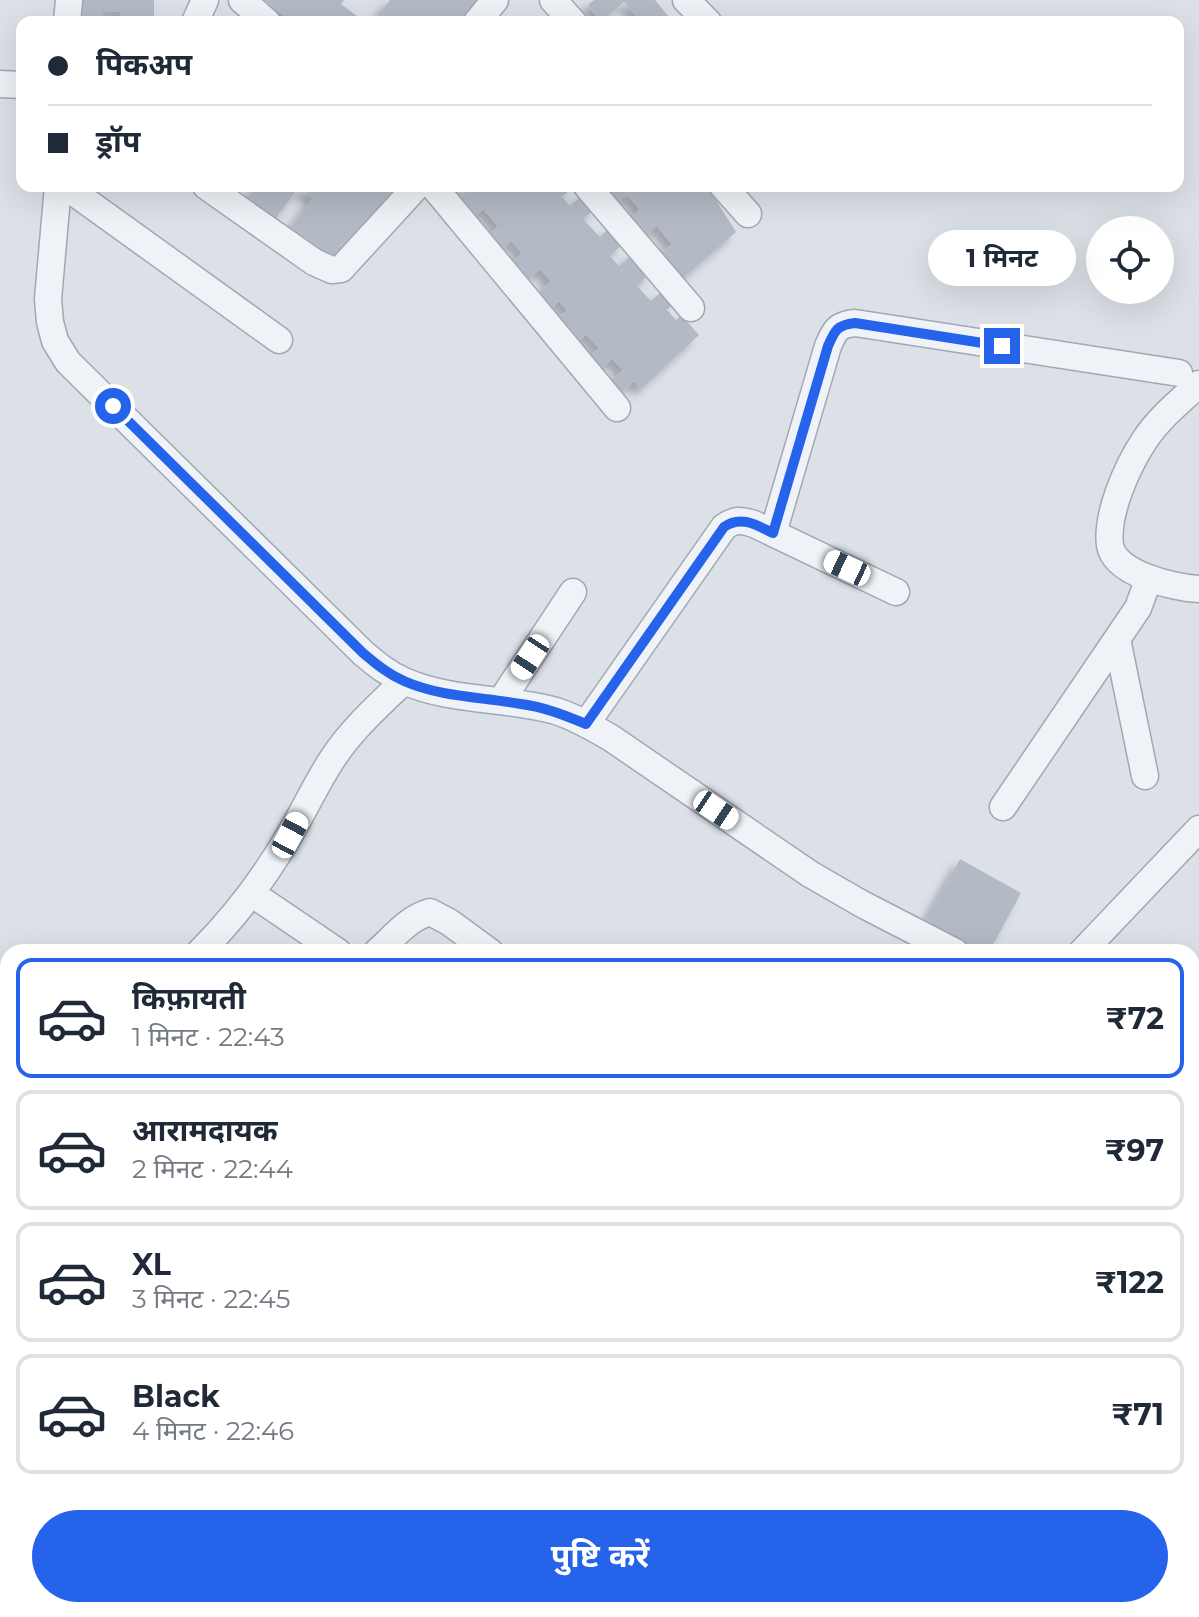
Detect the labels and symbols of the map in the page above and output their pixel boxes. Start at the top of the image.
callout: 1 मिनट [928,230,1076,286]
route end [984,328,1020,364]
route start [95,388,131,424]
car [820,547,874,589]
car [507,630,553,684]
car [689,787,743,833]
car [268,808,312,862]

